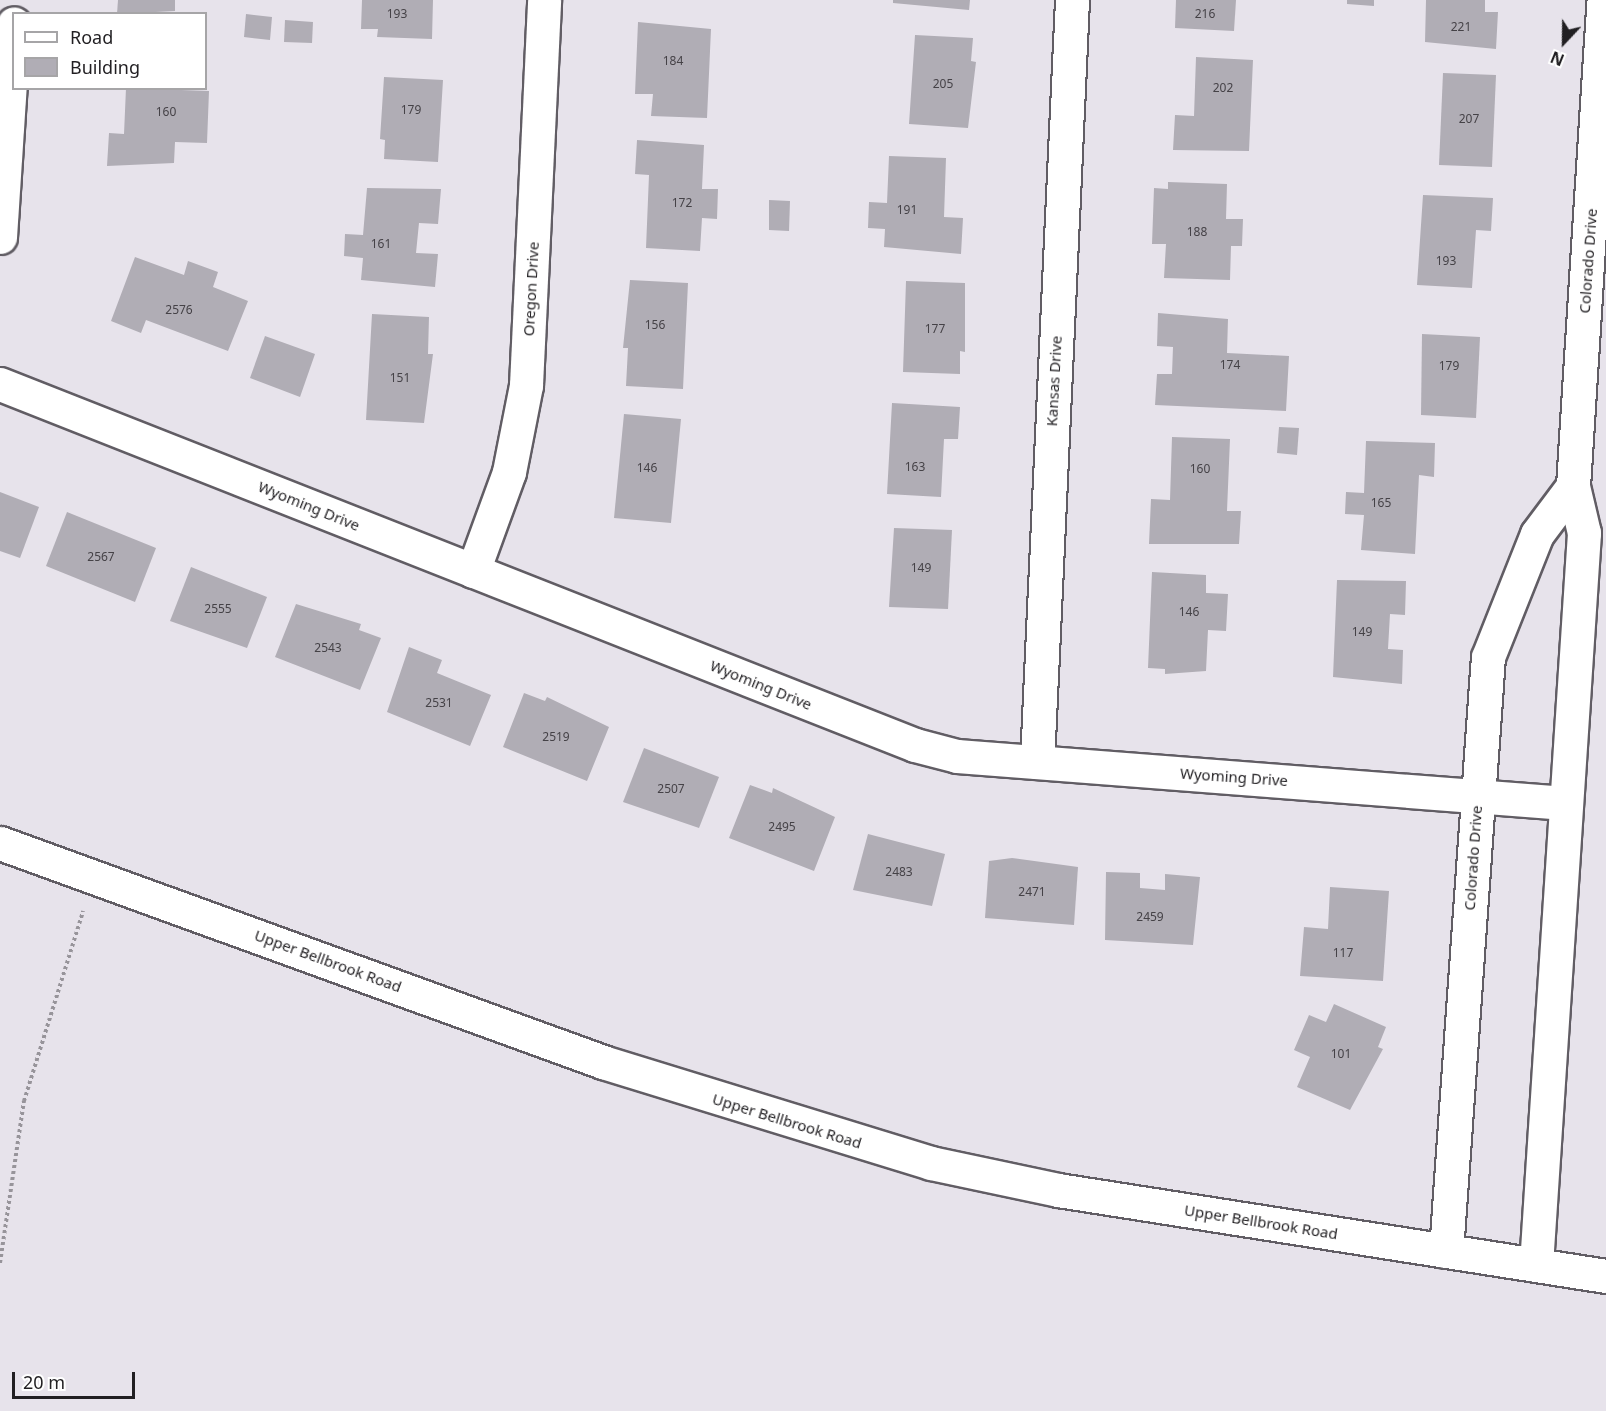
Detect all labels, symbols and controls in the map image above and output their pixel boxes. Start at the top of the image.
house number: 193 [387,7,407,21]
house number: 216 [1195,7,1215,21]
legend [12,12,207,90]
north arrow [1534,12,1594,72]
house number: 221 [1451,20,1471,34]
text: Road [70,25,113,49]
text: N [1547,46,1567,71]
house number: 184 [663,54,683,68]
text: Building [70,55,140,79]
house number: 205 [933,77,953,91]
house number: 202 [1213,81,1233,95]
house number: 179 [401,103,421,117]
house number: 160 [156,105,176,119]
house number: 207 [1459,112,1479,126]
house number: 172 [672,196,692,210]
house number: 191 [897,203,917,217]
street label: Colorado Drive [1575,208,1601,314]
house number: 188 [1187,225,1207,239]
house number: 161 [371,237,391,251]
street label: Oregon Drive [520,241,542,337]
house number: 193 [1436,254,1456,268]
house number: 2576 [165,303,193,317]
house number: 156 [645,318,665,332]
house number: 177 [925,322,945,336]
street label: Kansas Drive [1043,335,1065,427]
house number: 174 [1220,358,1240,372]
house number: 179 [1439,359,1459,373]
house number: 151 [390,371,410,385]
house number: 163 [905,460,925,474]
house number: 146 [637,461,657,475]
house number: 160 [1190,462,1210,476]
street label: Wyoming Drive [256,477,362,535]
house number: 165 [1371,496,1391,510]
house number: 2567 [87,550,115,564]
house number: 149 [911,561,931,575]
house number: 2555 [204,602,232,616]
house number: 146 [1179,605,1199,619]
house number: 149 [1352,625,1372,639]
house number: 2543 [314,641,342,655]
street label: Wyoming Drive [708,656,814,714]
house number: 2531 [425,696,453,710]
house number: 2519 [542,730,570,744]
street label: Wyoming Drive [1179,764,1289,790]
house number: 2507 [657,782,685,796]
street label: Colorado Drive [1460,805,1486,911]
house number: 2495 [768,820,796,834]
house number: 2483 [885,865,913,879]
house number: 2471 [1018,885,1046,899]
house number: 2459 [1136,910,1164,924]
street label: Upper Bellbrook Road [252,926,404,996]
house number: 117 [1333,946,1353,960]
house number: 101 [1331,1047,1351,1061]
street label: Upper Bellbrook Road [710,1090,864,1152]
street label: Upper Bellbrook Road [1183,1201,1339,1243]
scale bar [15,1360,138,1398]
text: 20 m [23,1370,65,1394]

